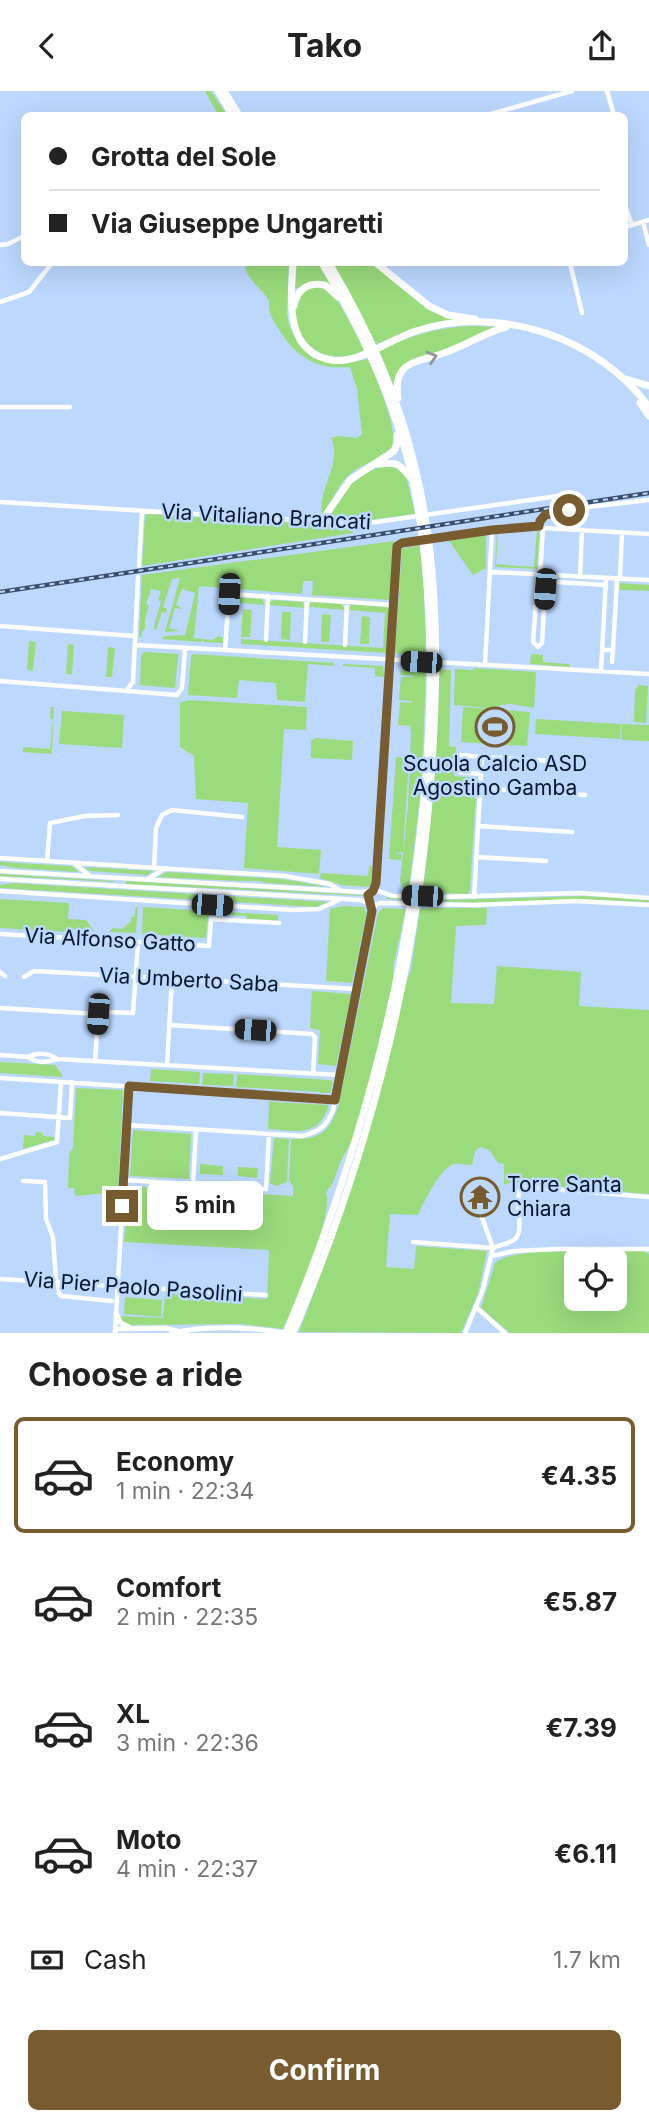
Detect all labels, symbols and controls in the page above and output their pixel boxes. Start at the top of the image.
text: Tako [287,26,362,65]
icon: back [28,27,66,65]
icon: share [583,27,621,65]
text: Grotta del Sole [91,141,277,172]
text: Via Giuseppe Ungaretti [91,208,383,239]
one-way arrow [426,351,438,366]
route start [553,494,585,526]
street label: Via Vitaliano Brancati [160,499,372,534]
car [534,567,557,611]
car [218,572,241,616]
car [400,650,443,674]
sports icon: Scuola Calcio ASD Agostino Gamba [474,706,516,748]
place label: Scuola Calcio ASD Agostino Gamba [403,751,587,800]
car [401,885,444,907]
car [191,893,234,917]
street label: Via Alfonso Gatto [24,923,196,956]
street label: Via Umberto Saba [99,962,280,997]
car [87,992,110,1036]
car [234,1018,277,1042]
place label: Torre Santa Chiara [507,1172,622,1221]
temple icon: Torre Santa Chiara [459,1176,501,1218]
callout: 5 min [146,1181,262,1231]
route end [106,1190,138,1222]
text: 5 min [174,1191,236,1219]
map controls [564,1248,627,1311]
button: locate [564,1248,627,1311]
street label: Via Pier Paolo Pasolini [23,1266,244,1307]
text: Choose a ride [28,1355,243,1394]
icon: car [32,1444,95,1507]
text: Economy [116,1446,234,1477]
text: €4.35 [541,1460,617,1491]
text: 1 min · 22:34 [116,1477,254,1505]
icon: car [32,1570,95,1633]
text: Comfort [116,1572,221,1603]
text: €5.87 [543,1586,617,1617]
text: 2 min · 22:35 [116,1603,258,1631]
icon: car [32,1696,95,1759]
text: XL [116,1698,150,1729]
text: €7.39 [546,1712,617,1743]
text: 3 min · 22:36 [116,1729,259,1757]
icon: car [32,1822,95,1885]
text: Moto [116,1824,181,1855]
text: €6.11 [554,1838,617,1869]
text: 4 min · 22:37 [116,1855,258,1883]
icon: cash [28,1941,66,1979]
text: Cash [84,1944,147,1975]
text: 1.7 km [553,1946,621,1974]
button: Confirm [28,2030,621,2110]

